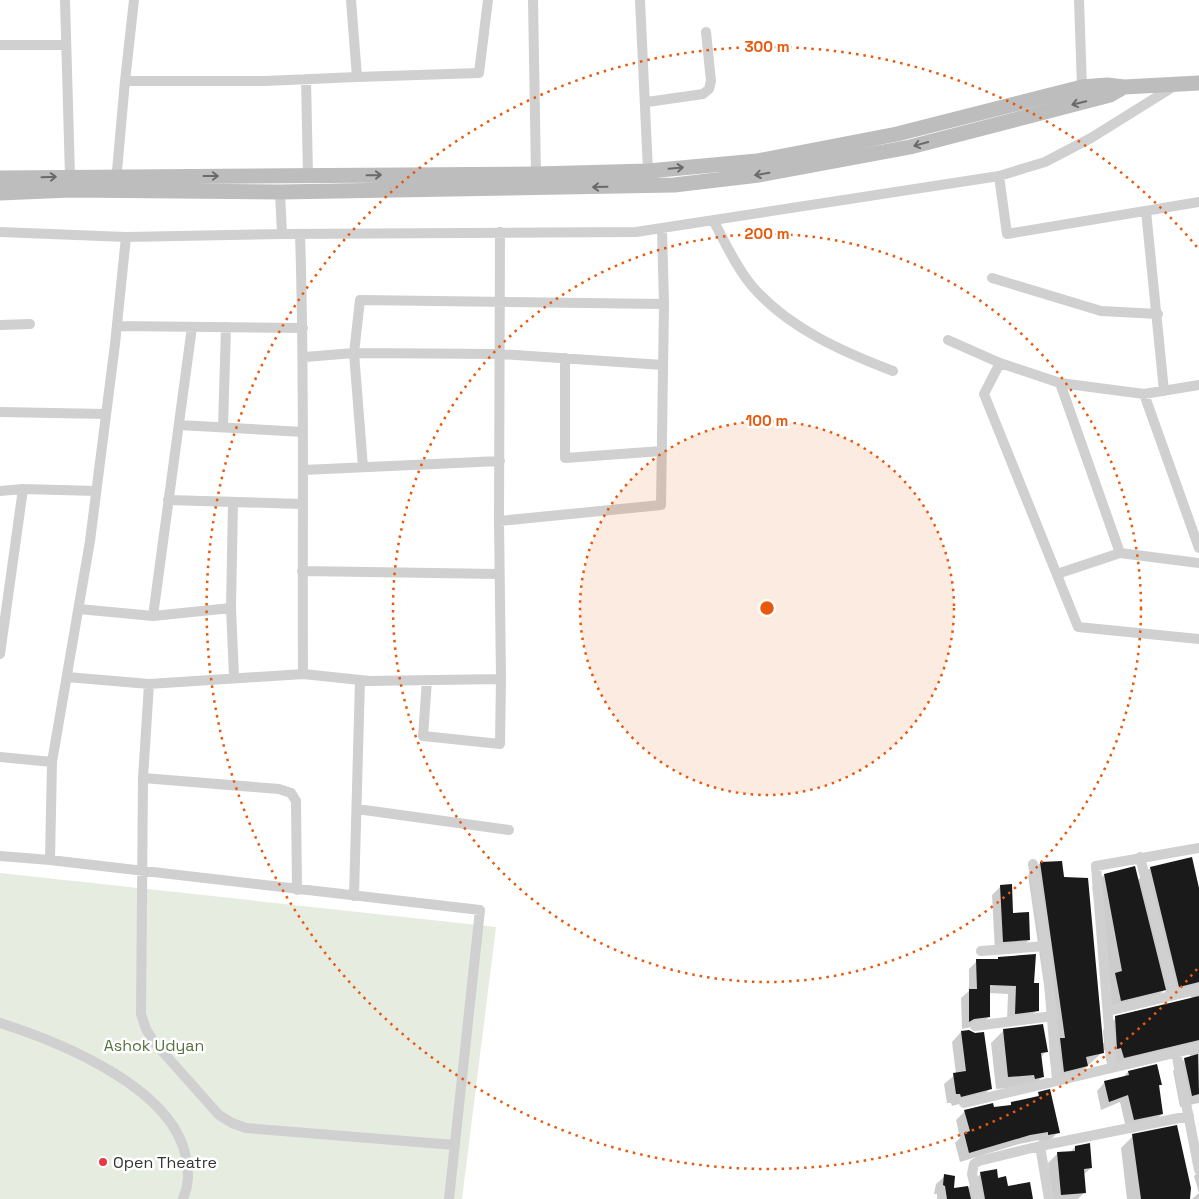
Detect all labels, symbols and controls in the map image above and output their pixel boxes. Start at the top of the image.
text: 300 m [744,37,790,56]
one-way arrow [1071,99,1087,108]
one-way arrow [914,140,930,150]
one-way arrow [668,163,684,173]
one-way arrow [365,170,381,180]
one-way arrow [754,170,770,180]
one-way arrow [202,171,219,181]
one-way arrow [40,172,56,182]
one-way arrow [592,182,608,191]
text: 200 m [745,224,789,243]
text: 100 m [746,411,788,430]
centre of rings [758,599,776,617]
park label: Ashok Udyan [104,1035,204,1056]
place label: Open Theatre [113,1152,217,1173]
marker: Open Theatre [97,1156,109,1168]

